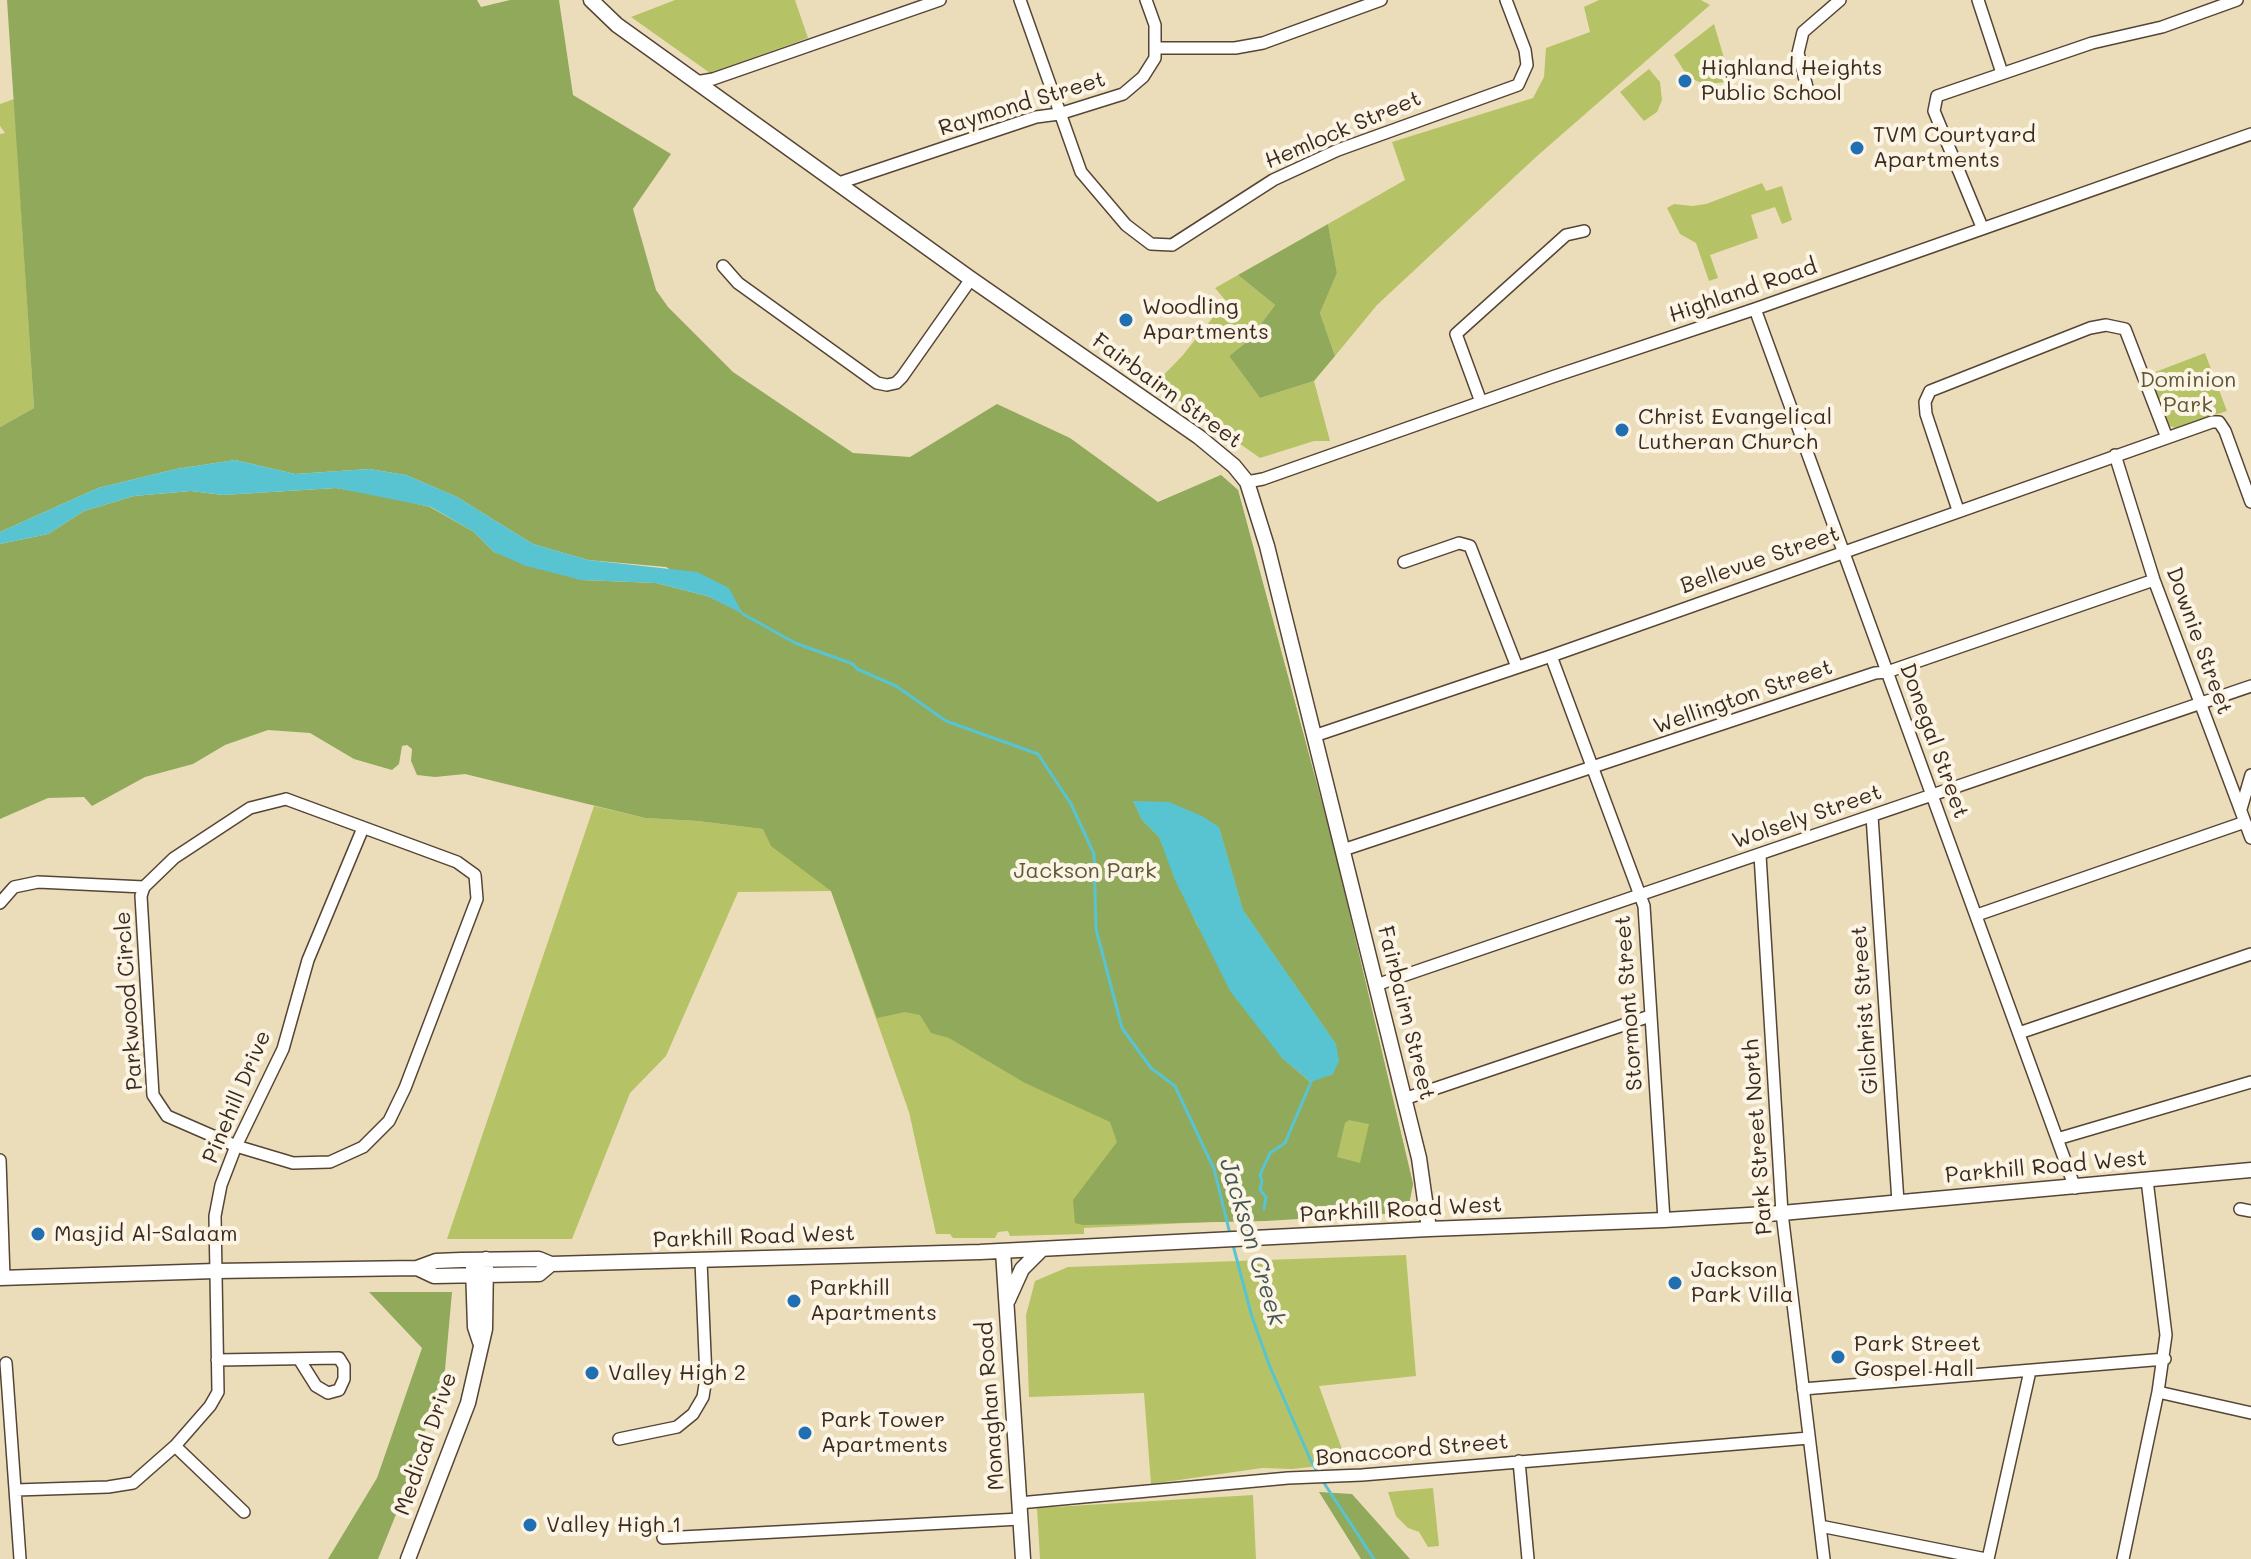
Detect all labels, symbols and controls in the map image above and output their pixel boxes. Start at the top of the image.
place label: Highland Heights Public School [1701,55,1883,106]
street label: Raymond Street [935,66,1109,142]
marker: Highland Heights Public School [1676,72,1694,90]
street label: Hemlock Street [1261,85,1425,175]
place label: TVM Courtyard Apartments [1873,122,2036,174]
marker: TVM Courtyard Apartments [1848,139,1866,157]
street label: Highland Road [1666,253,1820,329]
place label: Woodling Apartments [1142,294,1269,346]
marker: Woodling Apartments [1117,311,1135,329]
street label: Fairbairn Street [1087,328,1247,454]
park label: Dominion Park [2140,367,2236,418]
place label: Christ Evangelical Lutheran Church [1638,404,1832,456]
marker: Christ Evangelical Lutheran Church [1613,421,1631,439]
street label: Bellevue Street [1677,520,1843,600]
street label: Downie Street [2160,564,2238,718]
street label: Wellington Street [1650,654,1836,740]
street label: Donegal Street [1894,660,1974,822]
street label: Wolsely Street [1729,779,1885,855]
park label: Jackson Park [1013,858,1157,884]
street label: Parkwood Circle [110,911,148,1091]
street label: Stormont Street [1610,914,1648,1092]
street label: Fairbairn Street [1372,923,1440,1103]
street label: Gilchrist Street [1846,925,1884,1095]
street label: Pinehill Drive [197,1027,277,1167]
street label: Park Street North [1738,1038,1778,1236]
street label: Parkhill Road West [1944,1145,2148,1189]
water label: Jackson Creek [1213,1155,1291,1329]
street label: Parkhill Road West [1299,1192,1503,1228]
street label: Parkhill Road West [652,1220,856,1254]
place label: Masjid Al-Salaam [54,1221,238,1247]
marker: Masjid Al-Salaam [29,1225,47,1243]
place label: Jackson Park Villa [1691,1257,1794,1308]
marker: Jackson Park Villa [1666,1274,1684,1292]
place label: Parkhill Apartments [810,1275,937,1326]
marker: Parkhill Apartments [785,1292,803,1310]
street label: Monaghan Road [972,1321,1010,1491]
place label: Park Street Gospel Hall [1854,1331,1981,1382]
marker: Park Street Gospel Hall [1829,1348,1847,1366]
place label: Valley High 2 [608,1360,746,1386]
marker: Valley High 2 [583,1364,601,1382]
street label: Medical Drive [389,1369,463,1519]
place label: Park Tower Apartments [821,1407,948,1458]
marker: Park Tower Apartments [796,1424,814,1442]
street label: Bonaccord Street [1314,1428,1510,1472]
place label: Valley High 1 [546,1512,681,1538]
marker: Valley High 1 [521,1516,539,1534]

